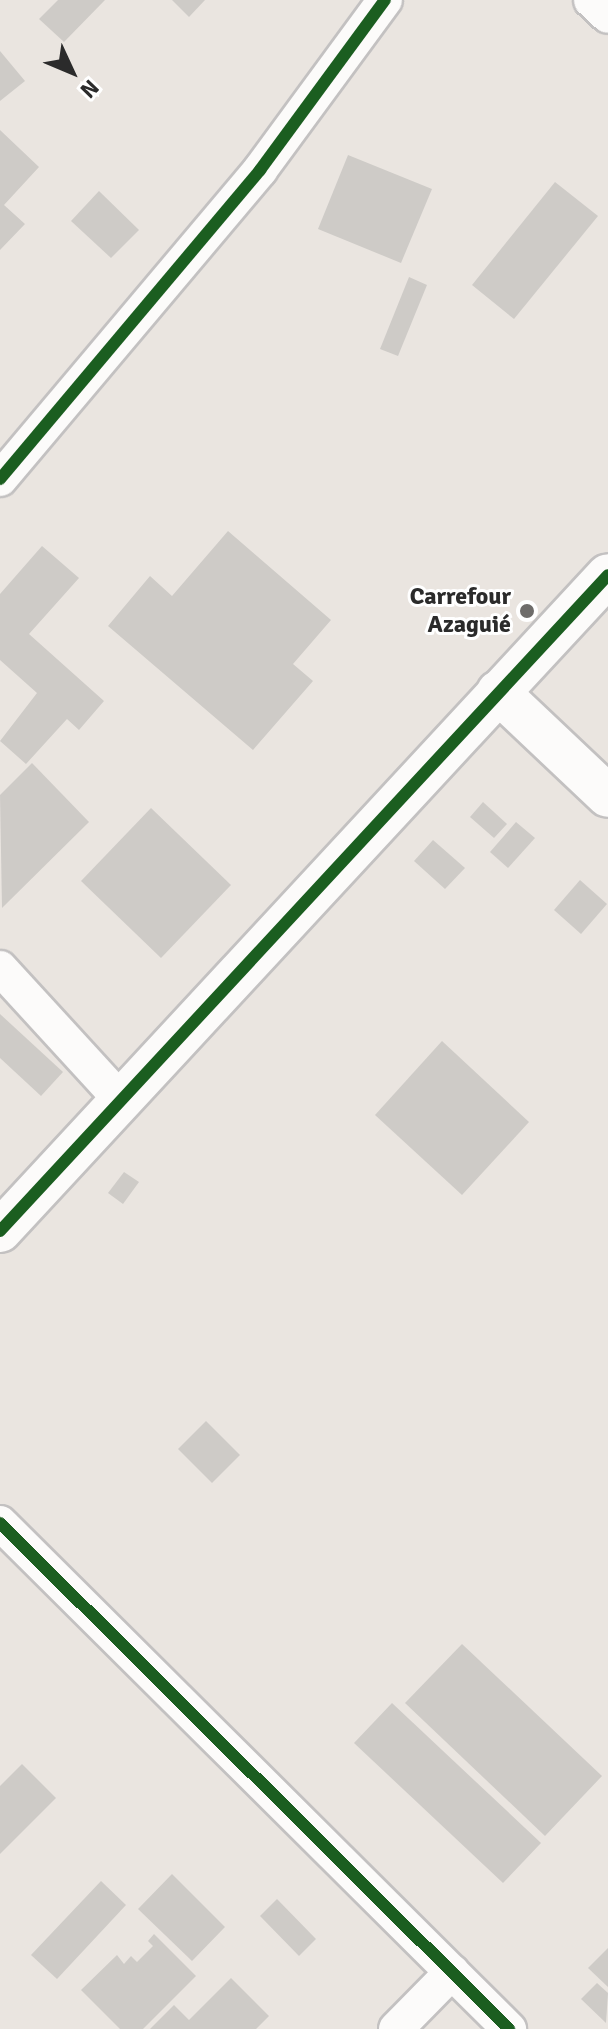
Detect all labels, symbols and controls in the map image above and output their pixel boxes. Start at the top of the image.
north arrow [32,32,112,112]
text: N [75,74,105,104]
place label: Carrefour Azaguié [410,583,511,639]
marker: Carrefour Azaguié [518,602,536,620]

